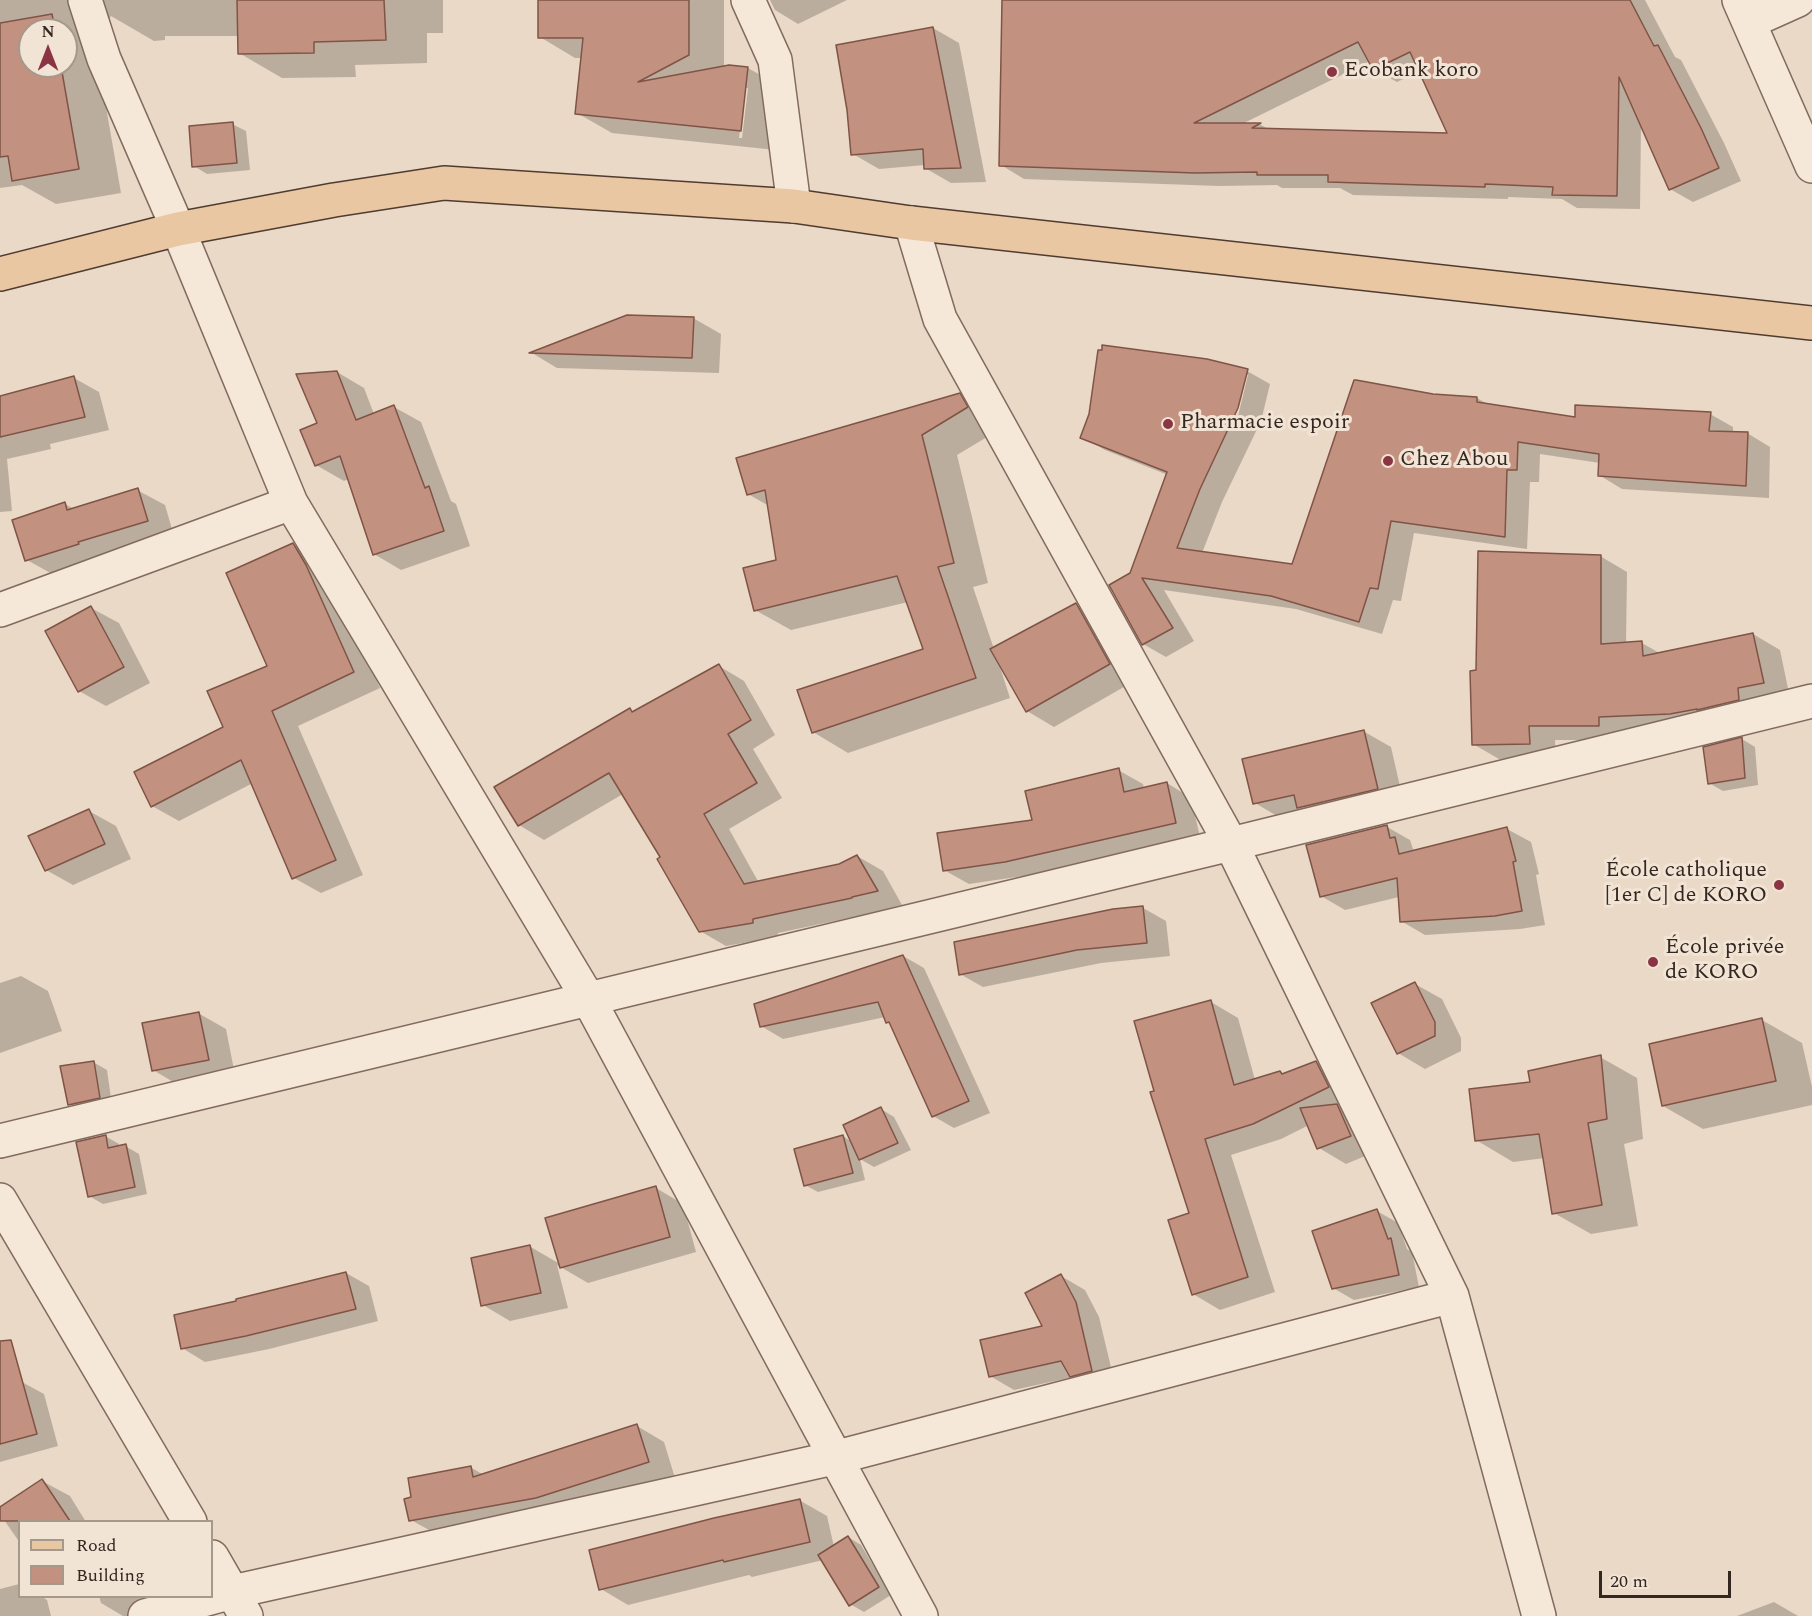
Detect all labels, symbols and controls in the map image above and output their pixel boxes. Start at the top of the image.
north arrow [18,18,78,78]
text: N [41,20,55,44]
place label: Ecobank koro [1344,59,1479,85]
marker: Ecobank koro [1325,65,1339,79]
place label: Pharmacie espoir [1180,411,1350,437]
marker: Pharmacie espoir [1161,417,1175,431]
place label: Chez Abou [1400,448,1508,474]
marker: Chez Abou [1381,454,1395,468]
place label: École catholique [1er C] de KORO [1605,859,1767,910]
marker: École catholique [1er C] de KORO [1772,878,1786,892]
place label: École privée de KORO [1665,936,1784,987]
marker: École privée de KORO [1646,955,1660,969]
legend [18,1520,213,1598]
text: Road [76,1532,117,1559]
scale bar [1602,1559,1734,1597]
text: Building [76,1562,145,1589]
text: 20 m [1610,1568,1648,1595]

